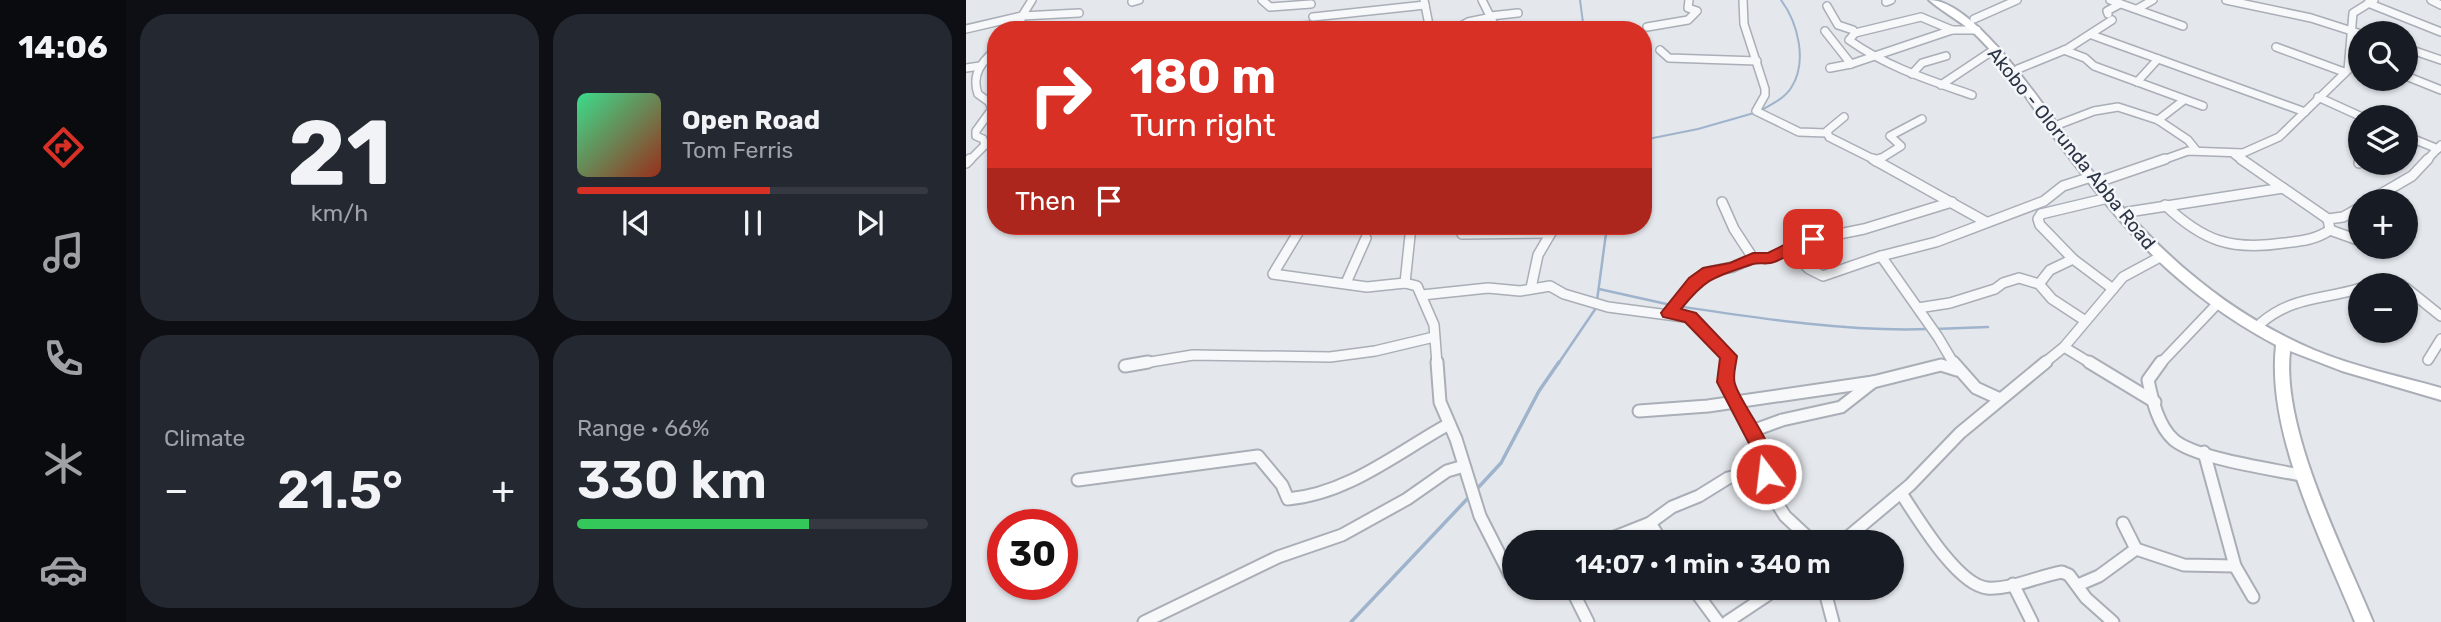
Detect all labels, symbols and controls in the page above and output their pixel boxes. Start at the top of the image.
map controls [2348,21,2418,343]
button: search [2348,21,2418,91]
text: 14:06 [18,28,108,66]
street label: Akobo - Olorunda Abba Road [1983,42,2160,254]
text: 180 m [1130,47,1276,105]
icon: right [1015,49,1106,140]
text: 21 [287,99,392,207]
text: Open Road [682,105,820,136]
button: layers [2348,105,2418,175]
text: Turn right [1130,106,1275,144]
icon: directions [39,123,88,172]
text: Tom Ferris [682,136,793,164]
icon: arrive [1090,182,1128,220]
text: Then [1015,186,1076,217]
button: + [2348,189,2418,259]
text: km/h [311,199,368,227]
icon: previous [617,204,655,242]
icon: pause [734,204,772,242]
icon: next [851,204,889,242]
pin [1783,209,1843,269]
icon: arrive [1794,220,1832,258]
icon: music [39,228,88,277]
button: − [2348,273,2418,343]
icon: phone [39,334,88,383]
text: Range · 66% [577,414,709,442]
text: Climate [164,424,245,452]
position arrow [1729,437,1803,511]
icon: climate [39,439,88,488]
text: 330 km [577,449,767,511]
text: 21.5° [277,459,403,521]
text: − [164,467,189,513]
text: + [491,467,515,513]
speed limit sign: 30 [987,509,1078,600]
icon: car [39,545,88,594]
text: 14:07 · 1 min · 340 m [1575,549,1831,580]

